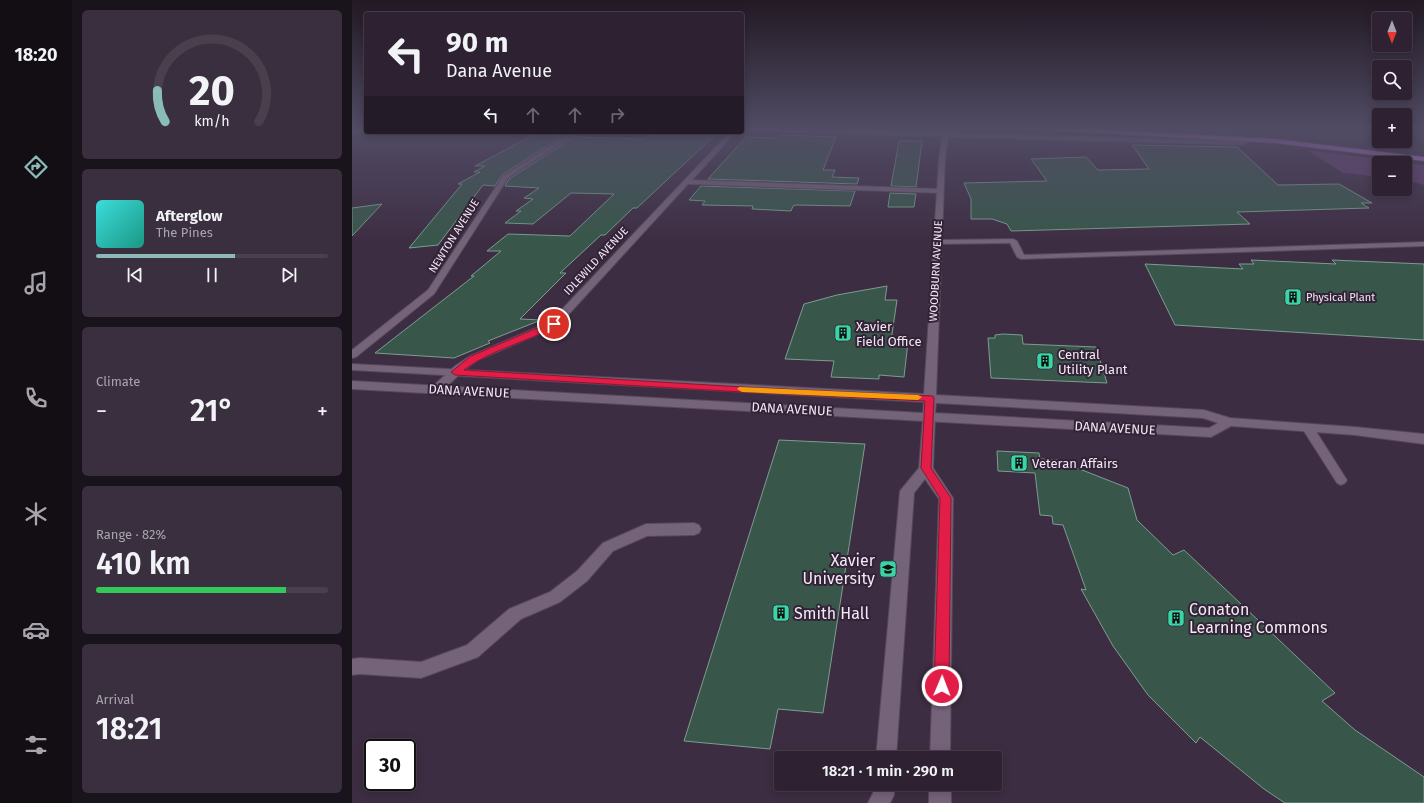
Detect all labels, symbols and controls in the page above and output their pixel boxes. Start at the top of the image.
north arrow [1372,12,1412,52]
map controls [1372,12,1412,196]
text: 90 m [446,26,508,59]
icon: left [380,28,432,80]
text: 18:20 [15,44,57,66]
text: Dana Avenue [446,60,552,82]
button: search [1372,60,1412,100]
text: 20 [189,66,235,116]
icon: left [480,104,502,126]
icon: ahead [522,104,544,126]
icon: ahead [564,104,586,126]
icon: right [606,104,628,126]
button: + [1372,108,1412,148]
text: km/h [194,113,230,130]
icon: directions [22,153,50,181]
button: − [1372,156,1412,196]
street label: NEWTON AVENUE [426,197,482,275]
text: Afterglow [156,207,222,225]
street label: WOODBURN AVENUE [927,220,945,322]
street label: IDLEWILD AVENUE [561,224,631,298]
text: The Pines [156,225,213,240]
icon: previous [124,264,146,286]
icon: pause [201,264,223,286]
icon: next [278,264,300,286]
icon: music [22,269,50,297]
building icon: Physical Plant [1283,287,1303,307]
place label: Physical Plant [1306,291,1375,304]
pin [537,307,571,341]
icon: arrive [543,313,565,335]
place label: Xavier Field Office [856,319,922,349]
building icon: Xavier Field Office [833,323,853,343]
place label: Central Utility Plant [1058,347,1128,377]
building icon: Central Utility Plant [1035,351,1055,371]
text: Climate [96,374,140,389]
street label: DANA AVENUE [428,381,510,401]
icon: phone [22,384,50,412]
text: 21° [190,393,234,429]
text: − [96,398,107,425]
text: + [317,398,328,425]
street label: DANA AVENUE [751,399,833,419]
street label: DANA AVENUE [1074,418,1156,438]
building icon: Veteran Affairs [1009,453,1029,473]
place label: Veteran Affairs [1032,456,1118,471]
icon: climate [22,500,50,528]
text: Range · 82% [96,527,166,542]
text: 410 km [96,546,191,582]
place label: Xavier University [803,551,876,588]
school or university icon: Xavier University [878,559,898,579]
place label: Conaton Learning Commons [1189,600,1327,637]
building icon: Smith Hall [771,603,791,623]
place label: Smith Hall [794,604,869,623]
building icon: Conaton Learning Commons [1166,608,1186,628]
icon: car [22,616,50,644]
position arrow [921,665,963,707]
text: Arrival [96,692,134,707]
text: 18:21 [96,711,162,747]
icon: filters [22,731,50,759]
speed limit sign: 30 [364,739,416,791]
text: 18:21 · 1 min · 290 m [822,762,954,780]

